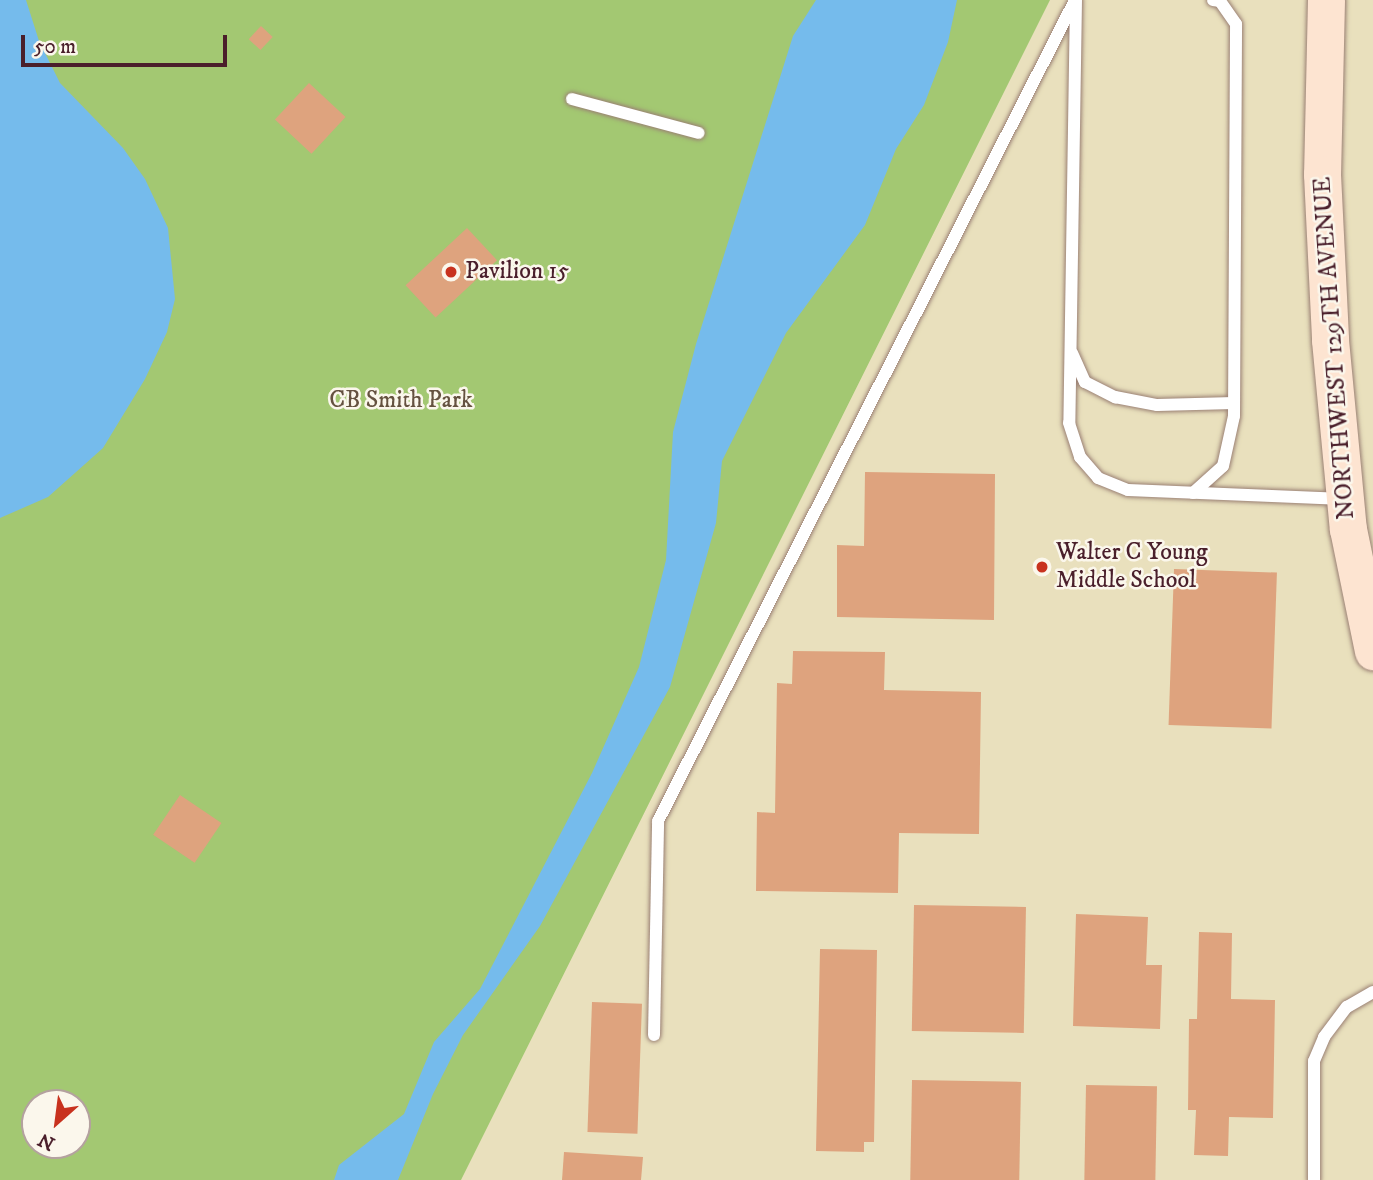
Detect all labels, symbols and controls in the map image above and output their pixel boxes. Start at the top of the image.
scale bar [24,21,231,65]
text: 50 m [34,34,76,60]
street label: NORTHWEST 129TH AVENUE [1309,176,1361,520]
place label: Pavilion 15 [465,258,569,286]
marker: Pavilion 15 [443,264,459,280]
park label: CB Smith Park [329,387,473,415]
place label: Walter C Young Middle School [1056,539,1208,595]
marker: Walter C Young Middle School [1034,559,1050,575]
north arrow [21,1089,91,1159]
text: N [35,1127,59,1155]

